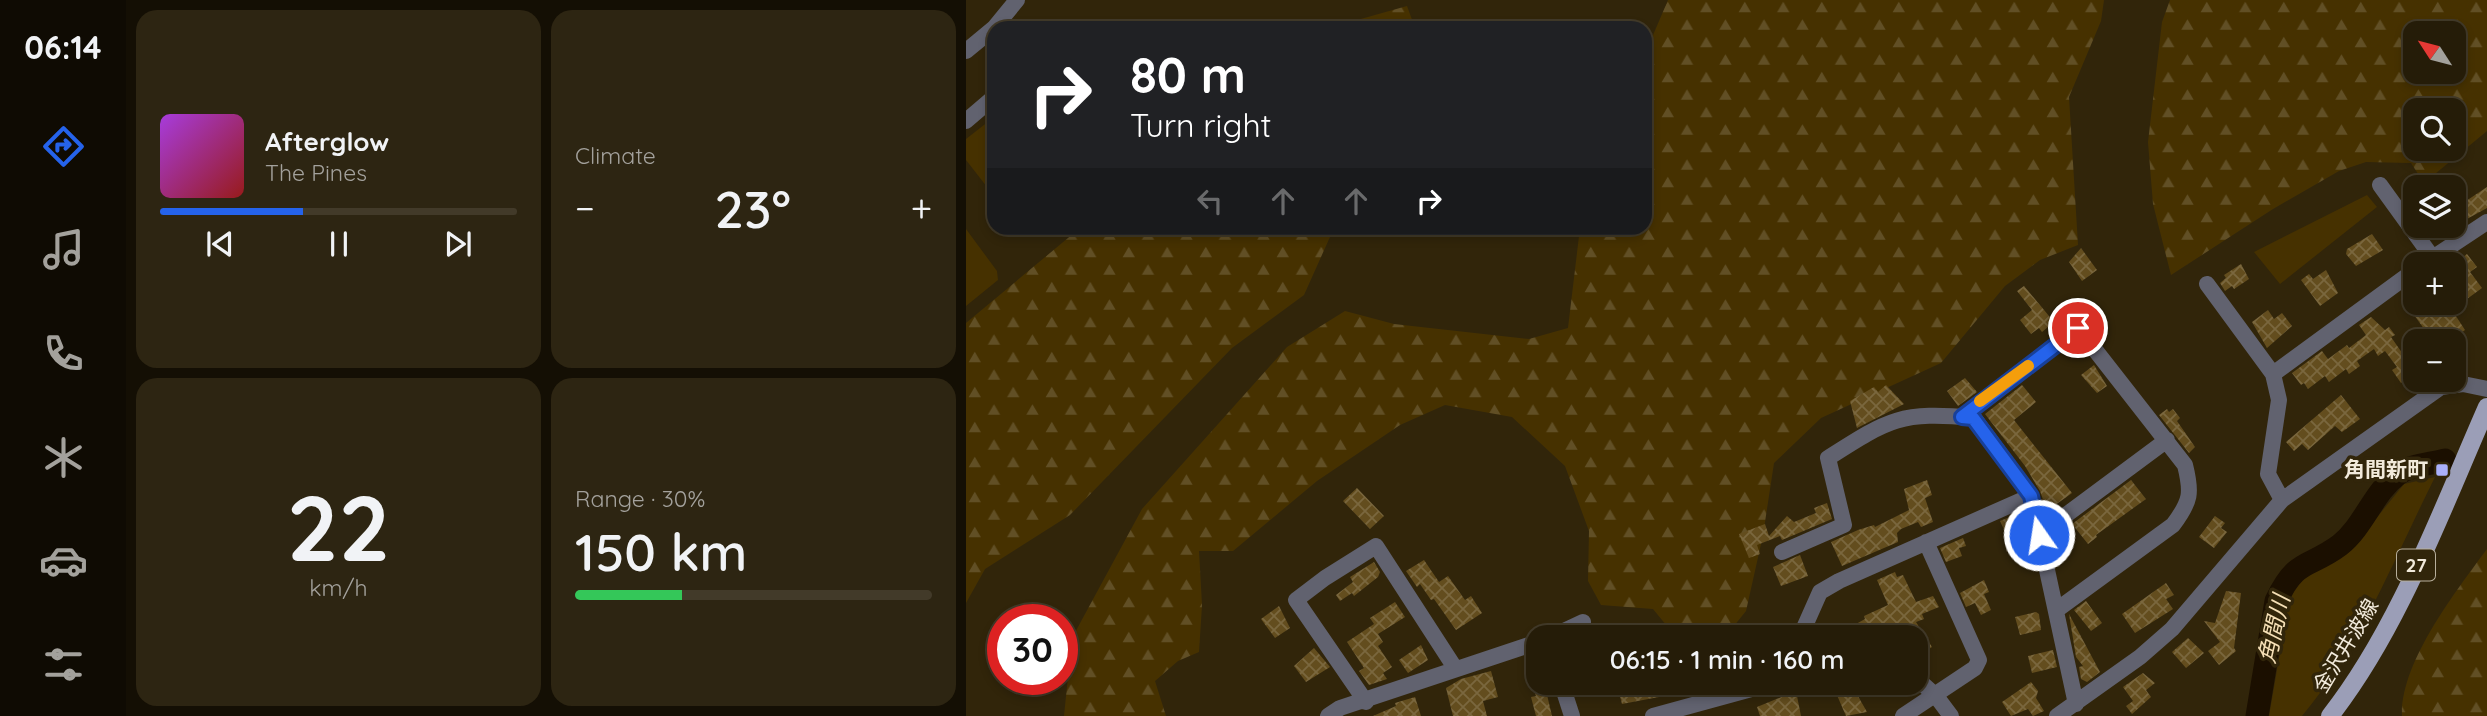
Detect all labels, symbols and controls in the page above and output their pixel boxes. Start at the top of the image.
north arrow [2403,21,2466,84]
map controls [2403,21,2466,392]
text: 06:14 [24,27,102,67]
text: 80 m [1130,44,1246,105]
icon: right [1015,49,1106,140]
button: search [2403,98,2466,161]
text: Turn right [1130,105,1271,145]
icon: directions [39,122,88,171]
text: Afterglow [265,125,389,158]
text: Climate [575,141,656,170]
text: The Pines [265,158,367,187]
button: layers [2403,175,2466,238]
text: 23° [714,176,791,241]
icon: left [1191,182,1229,220]
icon: ahead [1264,182,1302,220]
icon: ahead [1337,182,1375,220]
icon: right [1410,182,1448,220]
text: − [575,184,595,232]
text: + [911,184,932,232]
icon: music [39,225,88,274]
icon: previous [201,225,239,263]
icon: pause [320,225,358,263]
icon: next [439,225,477,263]
button: + [2403,252,2466,315]
pin [2048,298,2108,358]
icon: arrive [2059,309,2097,347]
icon: phone [39,329,88,378]
button: − [2403,329,2466,392]
icon: climate [39,433,88,482]
place label: 角間新町 [2344,456,2428,482]
marker: 角間新町 [2434,462,2450,478]
text: 22 [287,470,390,584]
text: Range · 30% [575,484,705,513]
position arrow [2002,498,2076,572]
text: 150 km [575,519,747,584]
icon: car [39,536,88,585]
road number: 27 [2397,550,2435,580]
text: km/h [309,573,368,602]
water label: 角間川 [2252,589,2296,666]
street label: 金沢井波線 [2307,594,2383,697]
speed limit sign: 30 [987,604,1078,695]
icon: filters [39,640,88,689]
text: 06:15 · 1 min · 160 m [1610,643,1844,676]

